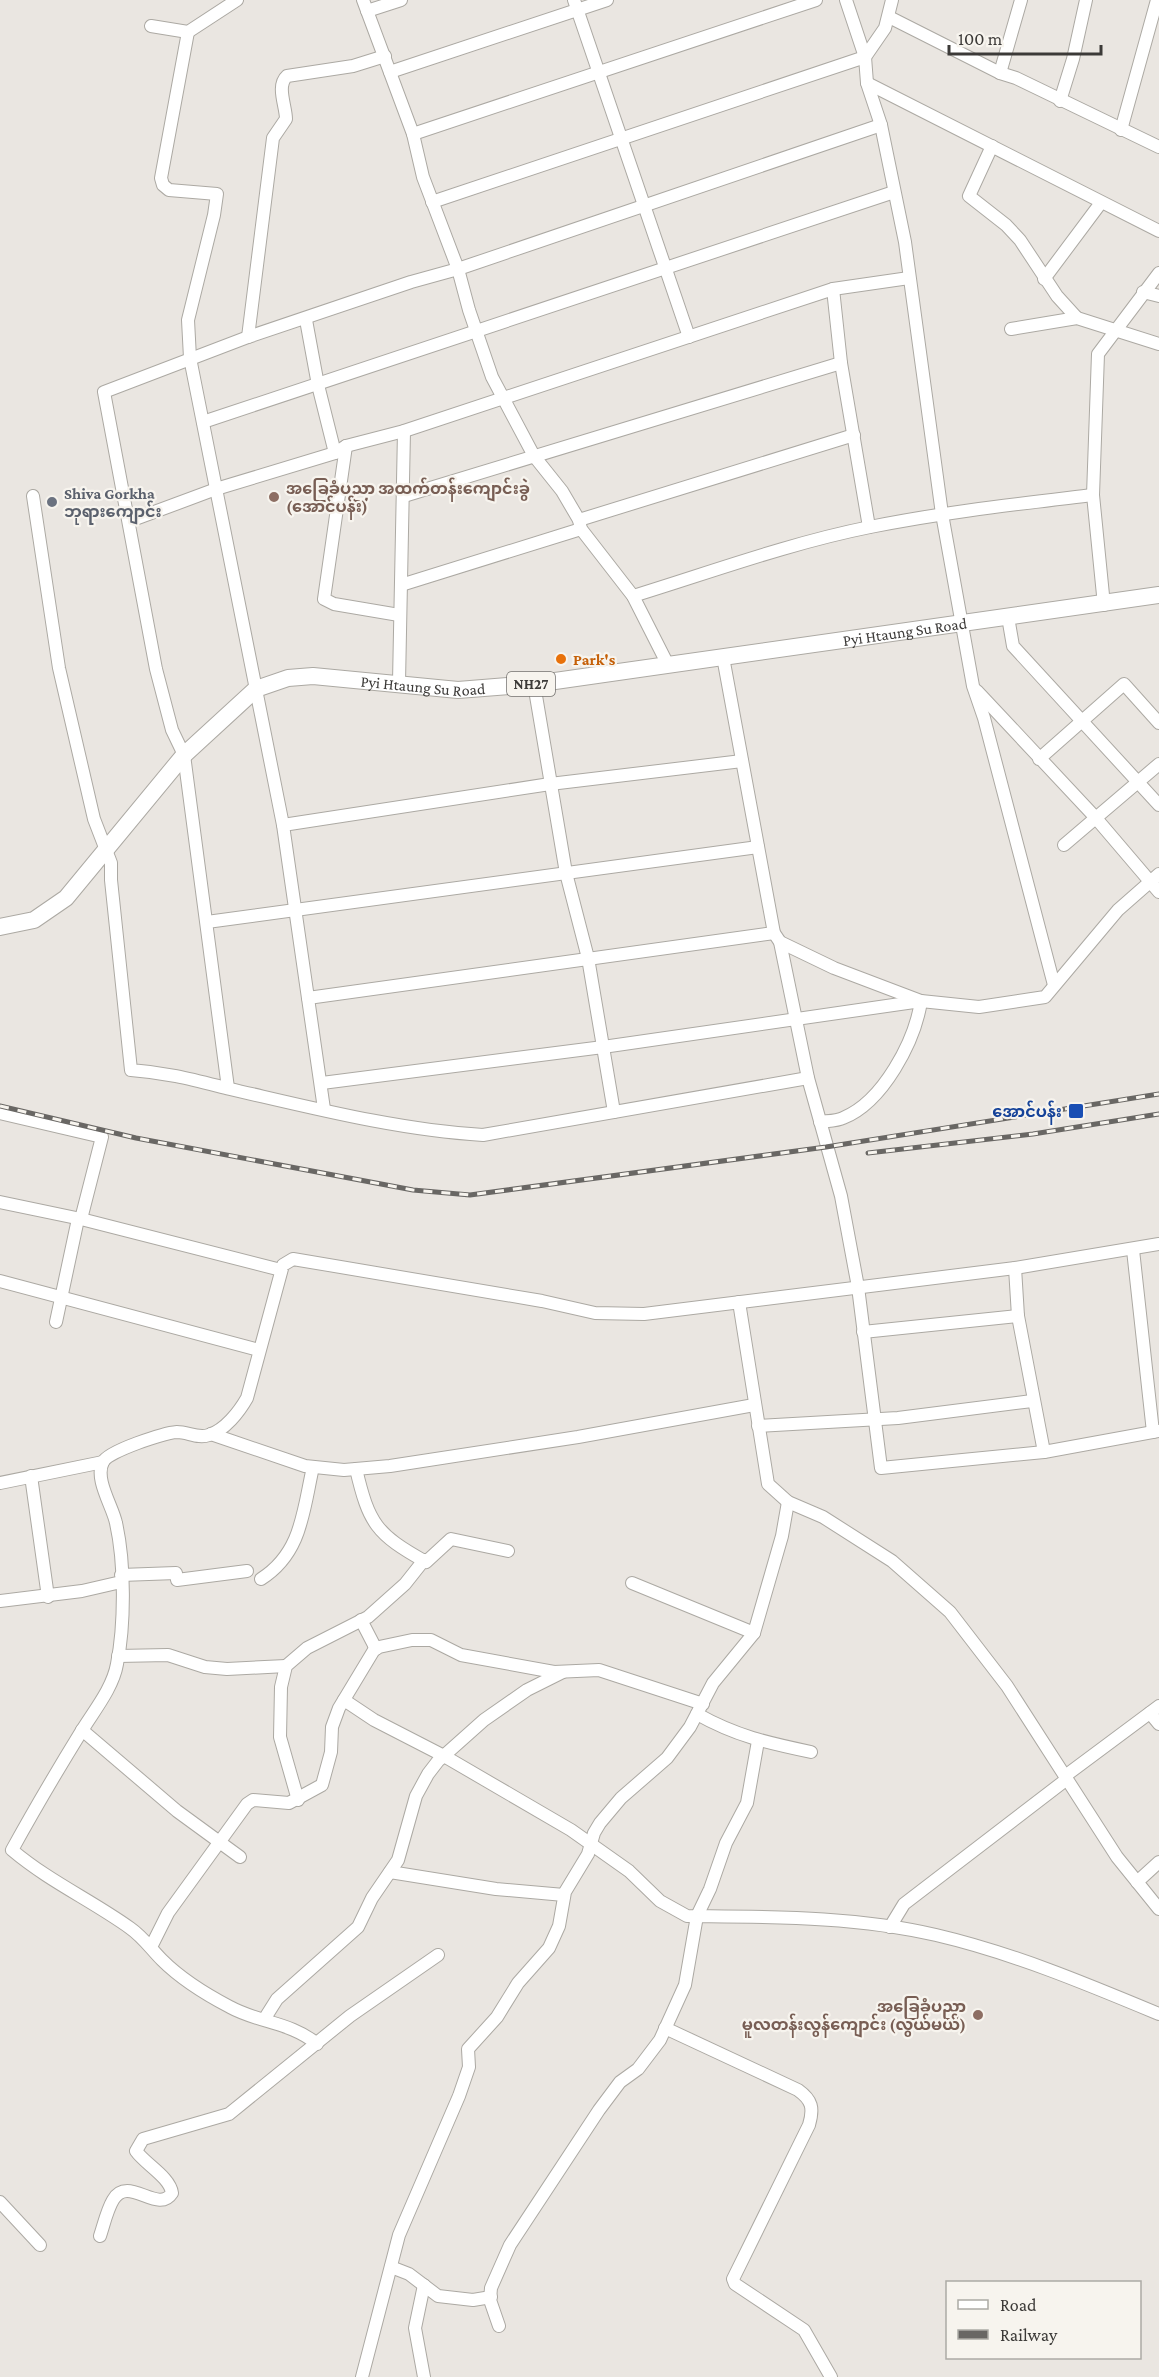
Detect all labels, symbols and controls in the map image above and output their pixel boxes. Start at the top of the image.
scale bar [949,18,1100,56]
text: 100 m [958,29,1003,49]
place label: အခြေခံပညာ အထက်တန်းကျောင်းခွဲ (အောင်ပန်း) [286,477,530,520]
place label: Shiva Gorkha ဘုရားကျောင်း [64,485,162,525]
marker: အခြေခံပညာ အထက်တန်းကျောင်းခွဲ (အောင်ပန်း) [267,490,281,504]
marker: Shiva Gorkha ဘုရားကျောင်း [45,495,59,509]
street label: Pyi Htaung Su Road [842,614,968,648]
place label: Park's [573,651,616,668]
marker: Park's [554,652,568,666]
street label: Pyi Htaung Su Road [360,672,486,699]
road number: NH27 [507,672,555,696]
place label: အောင်ပန်း [992,1100,1062,1125]
marker: အောင်ပန်း [1067,1102,1085,1120]
place label: အခြေခံပညာ မူလတန်းလွန်ကျောင်း (လွယ်မယ်) [742,1996,966,2038]
marker: အခြေခံပညာ မူလတန်းလွန်ကျောင်း (လွယ်မယ်) [971,2008,985,2022]
legend [946,2281,1141,2359]
text: Road [1000,2295,1037,2315]
text: Railway [1000,2325,1058,2345]

